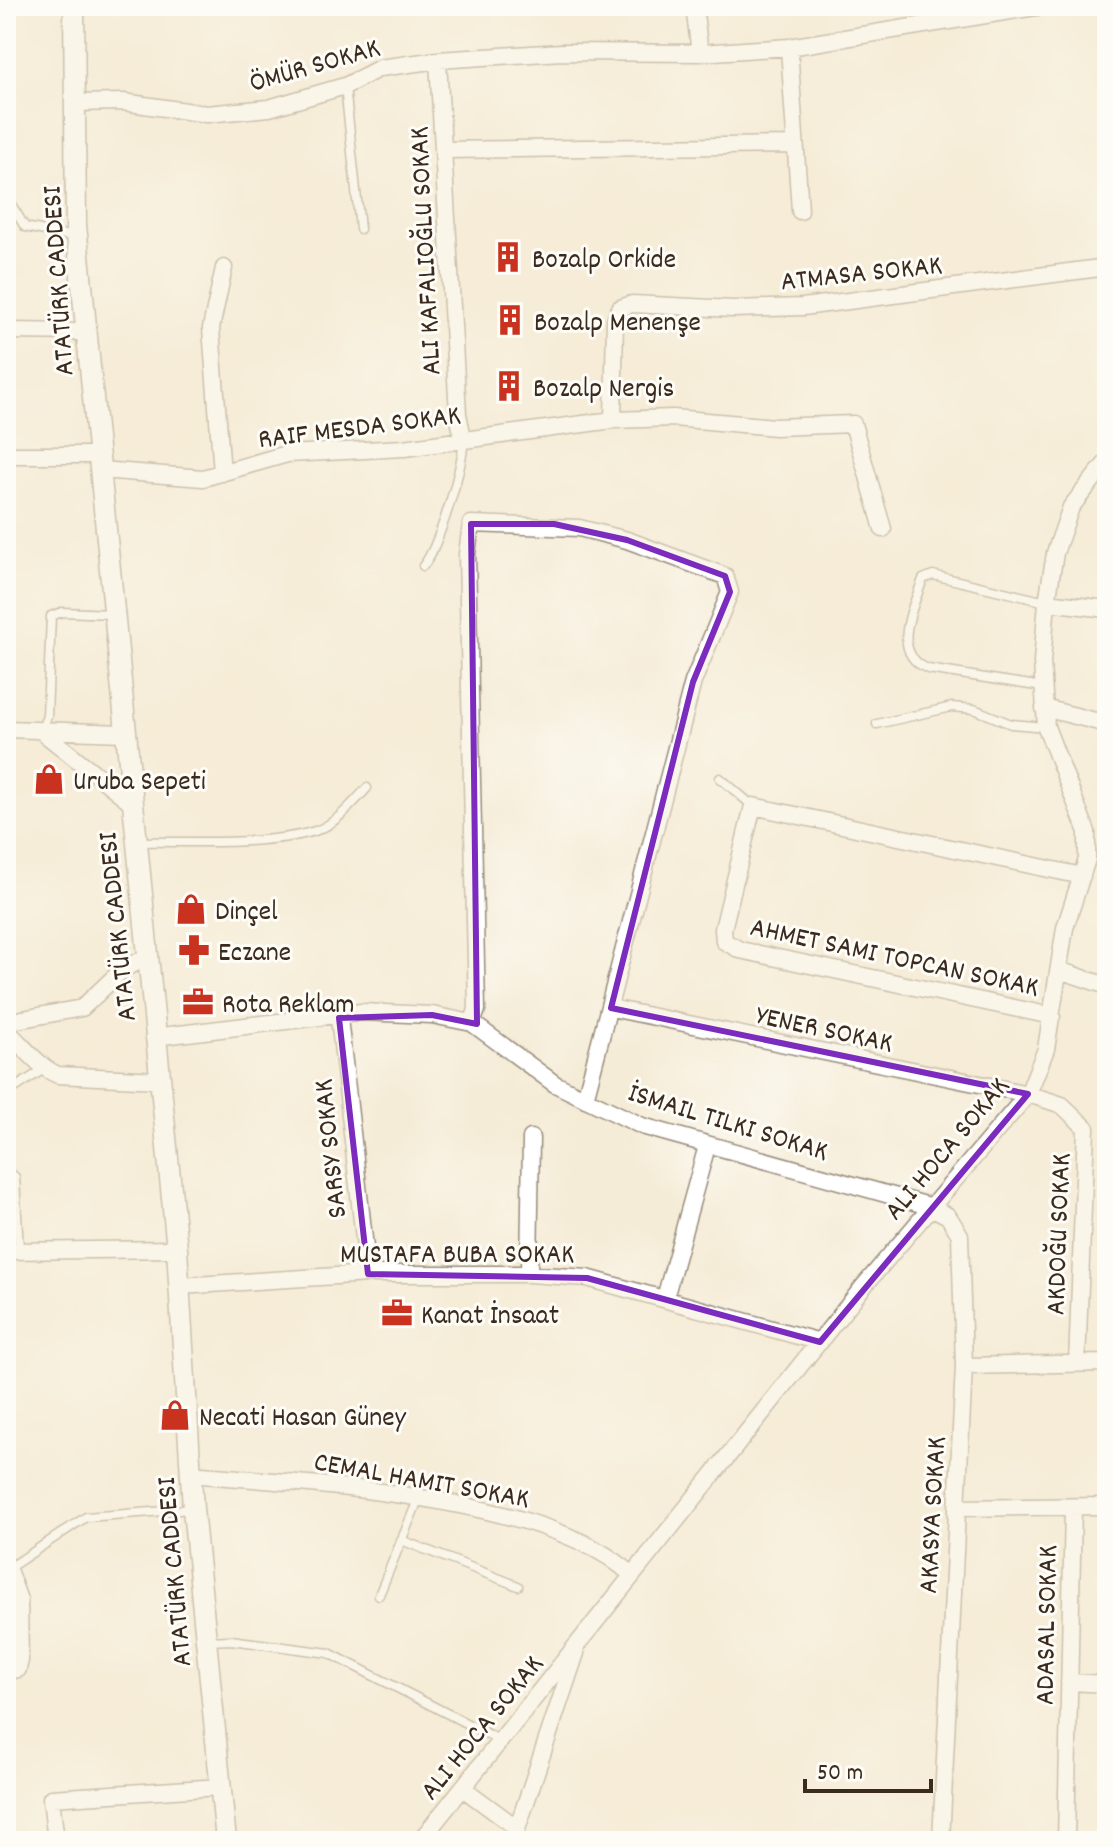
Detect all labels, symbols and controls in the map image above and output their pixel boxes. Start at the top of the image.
street label: ÖMÜR SOKAK [245,30,385,105]
street label: ALI KAFALIOĞLU SOKAK [401,125,454,376]
street label: ATATÜRK CADDESI [34,184,88,377]
building icon: Bozalp Orkide [491,240,525,274]
place label: Bozalp Orkide [532,242,676,282]
street label: ATMASA SOKAK [779,248,944,304]
building icon: Bozalp Menenşe [493,303,527,337]
place label: Bozalp Menenşe [534,305,701,345]
building icon: Bozalp Nergis [492,369,526,403]
place label: Bozalp Nergis [533,371,674,411]
street label: RAIF MESDA SOKAK [256,398,463,462]
shop icon: Uruba Sepeti [32,762,66,796]
place label: Uruba Sepeti [73,764,206,804]
street label: ATATÜRK CADDESI [90,829,150,1023]
shop icon: Dinçel [174,892,208,926]
place label: Dinçel [215,894,278,934]
street label: AHMET SAMI TOPCAN SOKAK [746,910,1042,1010]
pharmacy icon: Eczane [177,933,211,967]
place label: Eczane [218,935,291,975]
office icon: Rota Reklam [181,985,215,1019]
place label: Rota Reklam [222,987,354,1027]
street label: YENER SOKAK [752,998,896,1066]
street label: ALI HOCA SOKAK [877,1069,1021,1231]
street label: İSMAIL TILKI SOKAK [623,1075,833,1174]
street label: SARSY SOKAK [306,1077,360,1220]
street label: AKDOĞU SOKAK [1038,1152,1084,1316]
street label: MUSTAFA BUBA SOKAK [340,1237,574,1277]
office icon: Kanat İnsaat [380,1296,414,1330]
place label: Kanat İnsaat [421,1298,559,1338]
shop icon: Necati Hasan Güney [158,1398,192,1432]
place label: Necati Hasan Güney [199,1400,407,1440]
street label: AKASYA SOKAK [911,1436,959,1595]
street label: CEMAL HAMIT SOKAK [310,1444,532,1522]
street label: ATATÜRK CADDESI [149,1475,205,1668]
street label: ADASAL SOKAK [1028,1545,1070,1705]
street label: ALI HOCA SOKAK [413,1648,555,1811]
scale bar [805,1743,931,1793]
text: 50 m [817,1757,863,1791]

